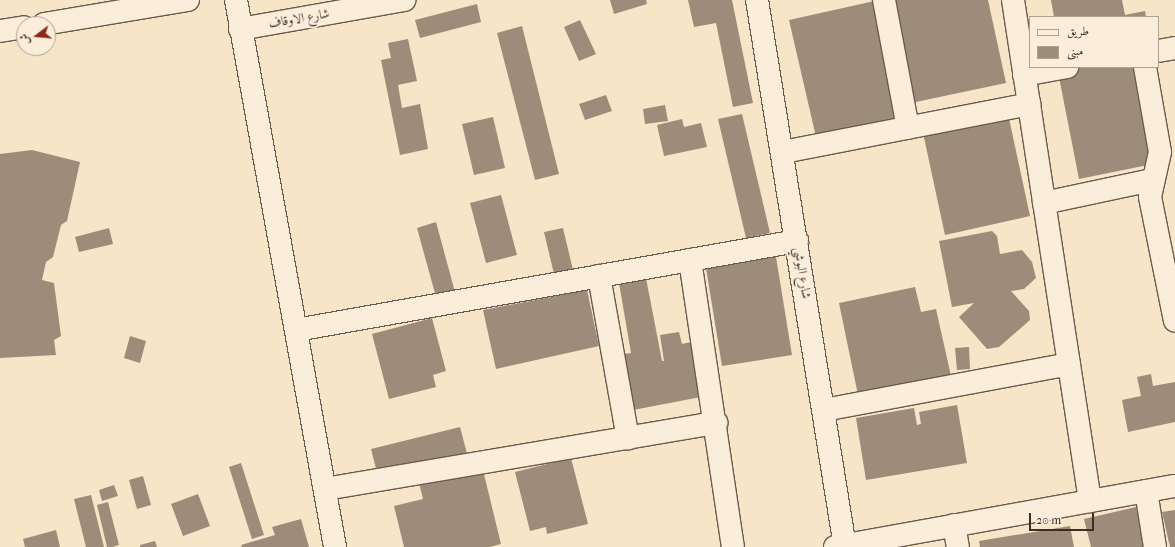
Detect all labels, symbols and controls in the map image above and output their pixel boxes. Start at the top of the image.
street label: شارع الاوقاف [267,6,331,32]
north arrow [16,16,56,56]
legend [1029,16,1159,68]
text: طريق [1067,24,1089,38]
text: ش [17,32,33,46]
text: مبنى [1067,44,1083,58]
street label: شارع البوشي [790,246,814,300]
scale bar [1031,505,1096,531]
text: 20 m [1036,513,1061,527]

